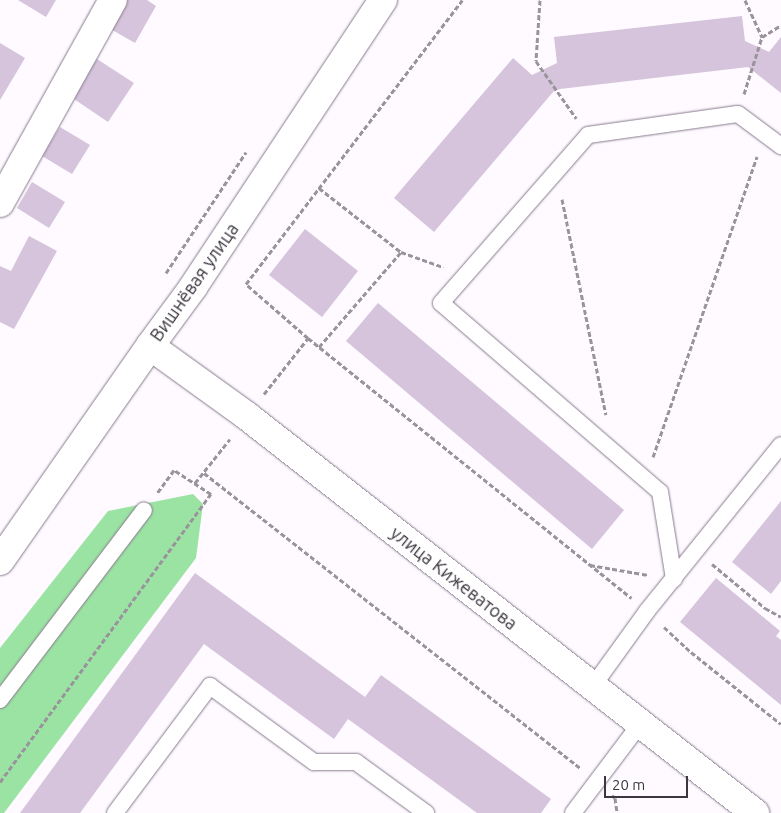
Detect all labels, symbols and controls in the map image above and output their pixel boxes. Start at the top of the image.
street label: Вишнёвая улица [145,219,243,345]
street label: улица Кижеватова [386,522,522,634]
scale bar [606,766,690,798]
text: 20 m [612,776,645,793]

